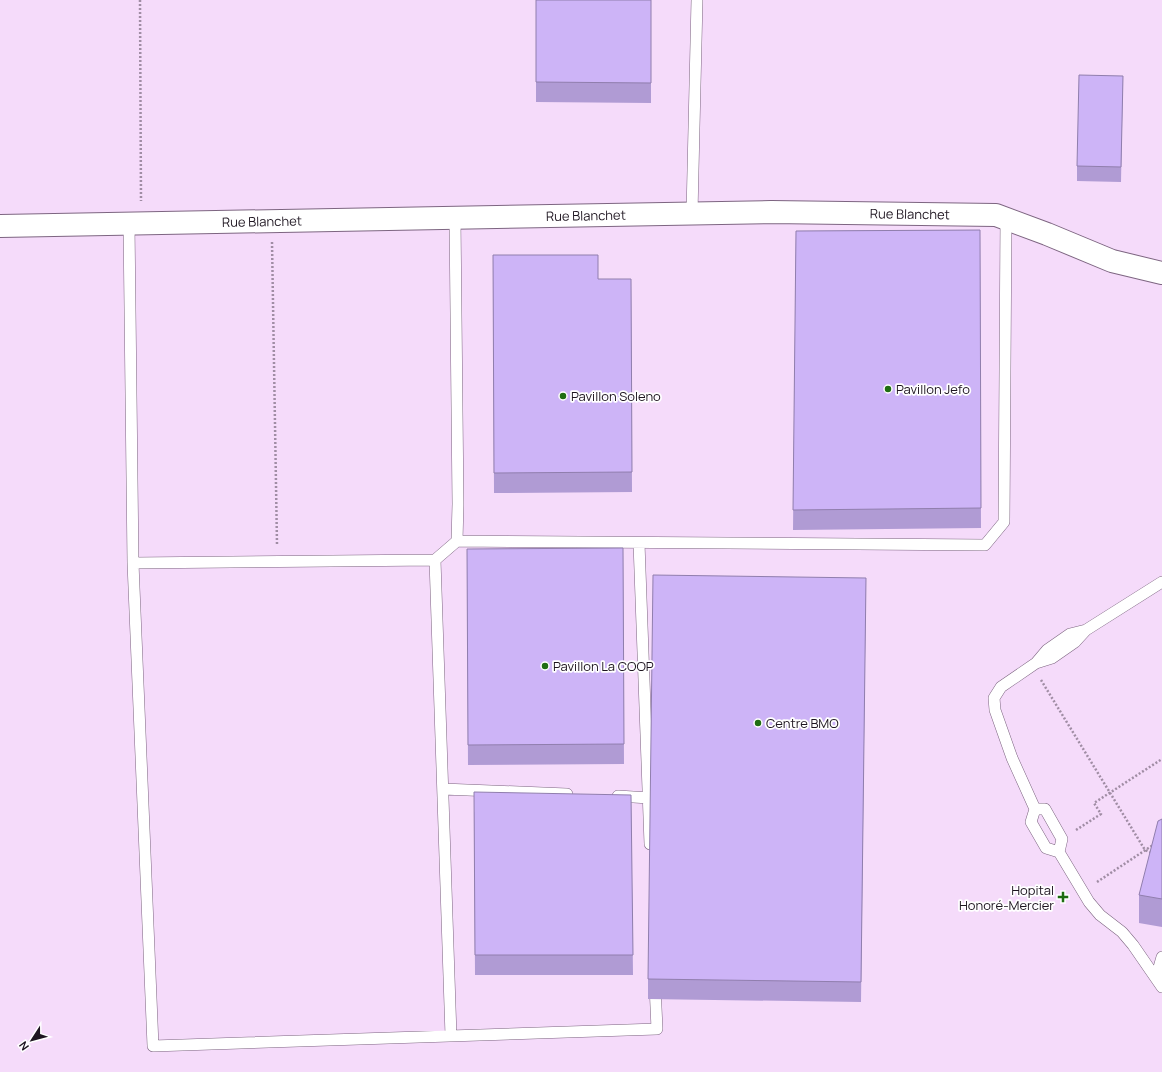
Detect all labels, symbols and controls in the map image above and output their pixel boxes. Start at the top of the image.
street label: Rue Blanchet [870,204,950,223]
street label: Rue Blanchet [546,206,626,225]
street label: Rue Blanchet [222,212,302,231]
place label: Pavillon Jefo [896,380,970,398]
marker: Pavillon Jefo [883,384,893,394]
place label: Pavillon Soleno [571,387,661,405]
marker: Pavillon Soleno [558,391,568,401]
place label: Pavillon La COOP [553,657,654,675]
marker: Pavillon La COOP [540,661,550,671]
place label: Centre BMO [766,714,839,732]
marker: Centre BMO [753,718,763,728]
place label: Hopital Honoré-Mercier [959,881,1054,914]
marker: Hopital Honoré-Mercier [1057,891,1069,903]
north arrow [12,1020,52,1060]
text: N [15,1038,32,1054]

